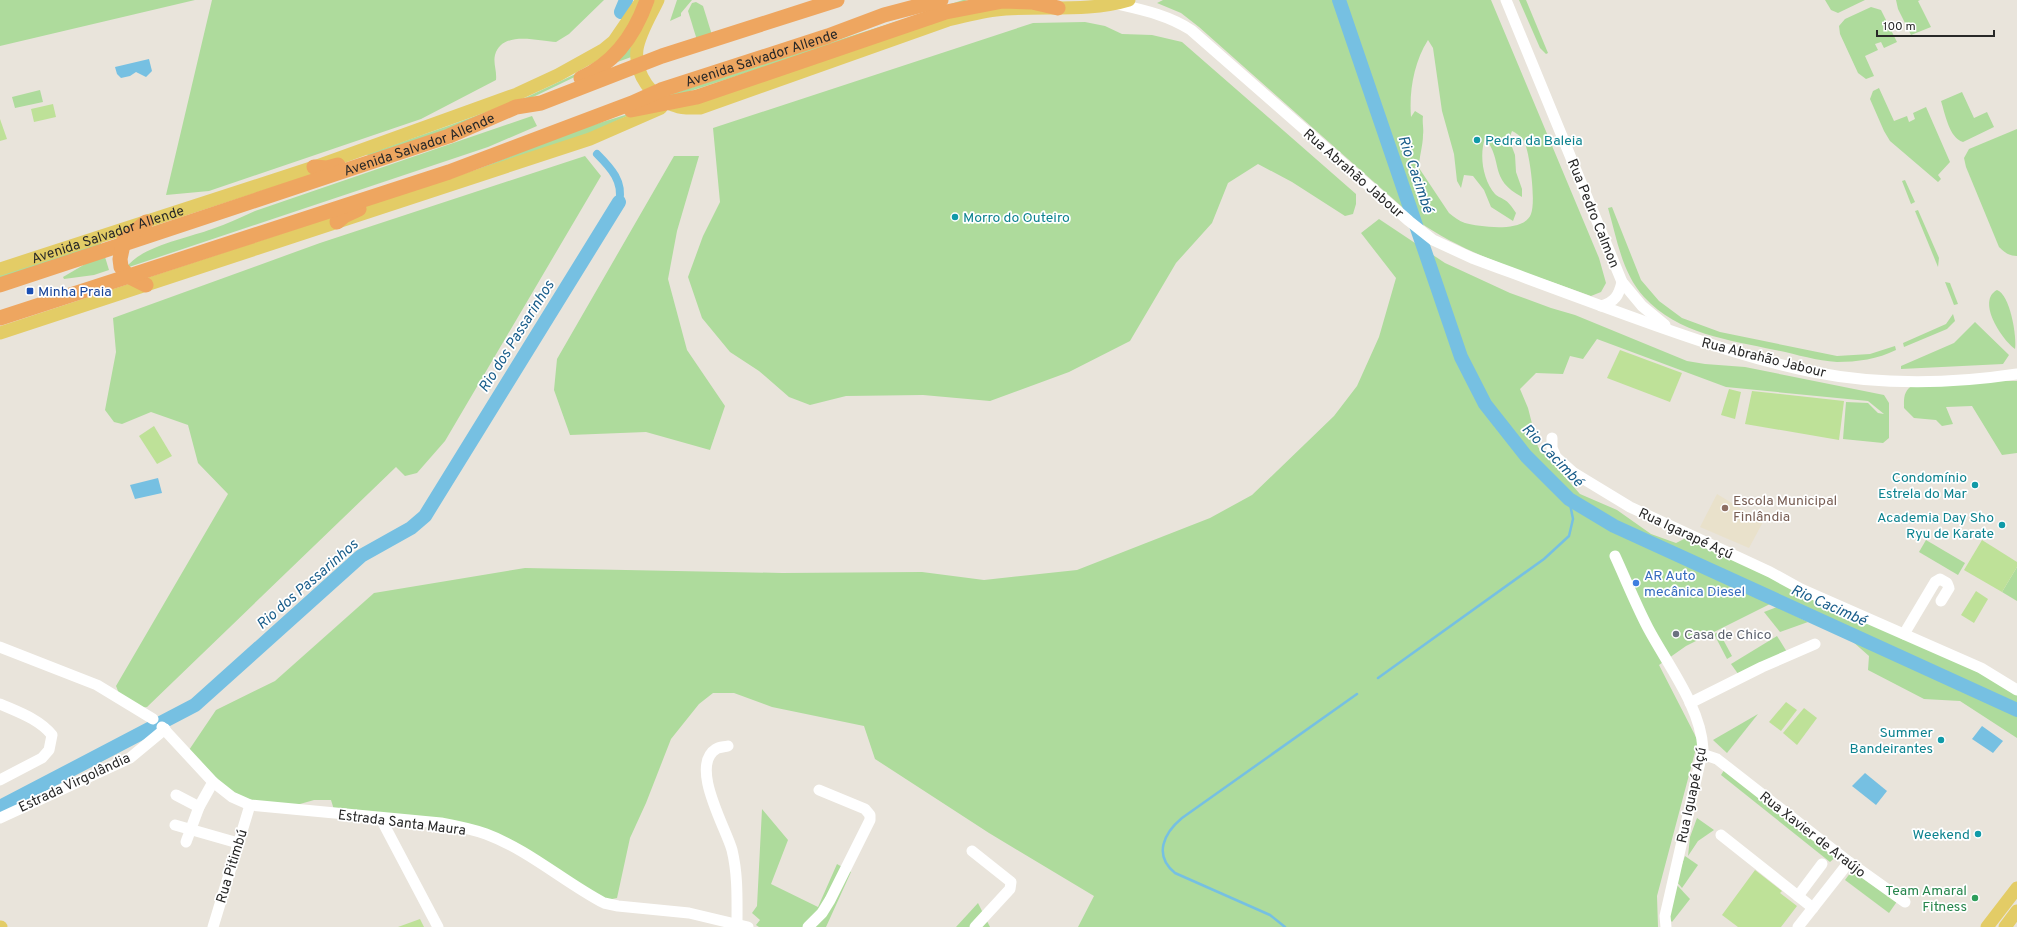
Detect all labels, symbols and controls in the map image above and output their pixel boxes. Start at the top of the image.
scale bar [1877,12,1994,38]
text: 100 m [1883,19,1916,35]
street label: Avenida Salvador Allende [683,26,841,92]
street label: Avenida Salvador Allende [342,110,498,180]
street label: Rua Abrahão Jabour [1299,126,1407,223]
water label: Rio Cacimbé [1392,133,1437,217]
place label: Pedra da Baleia [1485,133,1583,150]
marker: Pedra da Baleia [1472,135,1482,145]
street label: Rua Pedro Calmon [1563,156,1622,271]
street label: Avenida Salvador Allende [30,203,186,268]
place label: Morro do Outeiro [963,210,1070,227]
marker: Morro do Outeiro [950,212,960,222]
water label: Rio dos Passarinhos [475,277,560,396]
place label: Minha Praia [38,284,112,301]
marker: Minha Praia [25,286,35,296]
street label: Rua Abrahão Jabour [1700,335,1828,382]
water label: Rio Cacimbé [1517,420,1588,493]
place label: Condomínio Estrela do Mar [1878,470,1968,503]
marker: Condomínio Estrela do Mar [1970,480,1980,490]
place label: Escola Municipal Finlândia [1733,493,1837,526]
marker: Escola Municipal Finlândia [1720,503,1730,513]
street label: Rua Igarapé Açú [1635,505,1735,564]
place label: Academia Day Sho Ryu de Karate [1877,510,1994,543]
marker: Academia Day Sho Ryu de Karate [1997,520,2007,530]
water label: Rio dos Passarinhos [253,536,363,634]
place label: AR Auto mecânica Diesel [1644,568,1745,601]
marker: AR Auto mecânica Diesel [1631,578,1641,588]
water label: Rio Cacimbé [1788,581,1870,632]
place label: Casa de Chico [1684,627,1772,644]
marker: Casa de Chico [1671,629,1681,639]
place label: Summer Bandeirantes [1850,725,1934,758]
marker: Summer Bandeirantes [1936,735,1946,745]
street label: Rua Iguapé Açú [1674,746,1711,845]
street label: Estrada Virgolândia [16,750,133,817]
street label: Rua Xavier de Araújo [1756,788,1869,882]
street label: Estrada Santa Maura [337,807,467,840]
street label: Rua Pitimbú [213,827,252,905]
place label: Weekend [1913,827,1970,844]
marker: Weekend [1973,829,1983,839]
place label: Team Amaral Fitness [1885,883,1967,916]
marker: Team Amaral Fitness [1970,893,1980,903]

